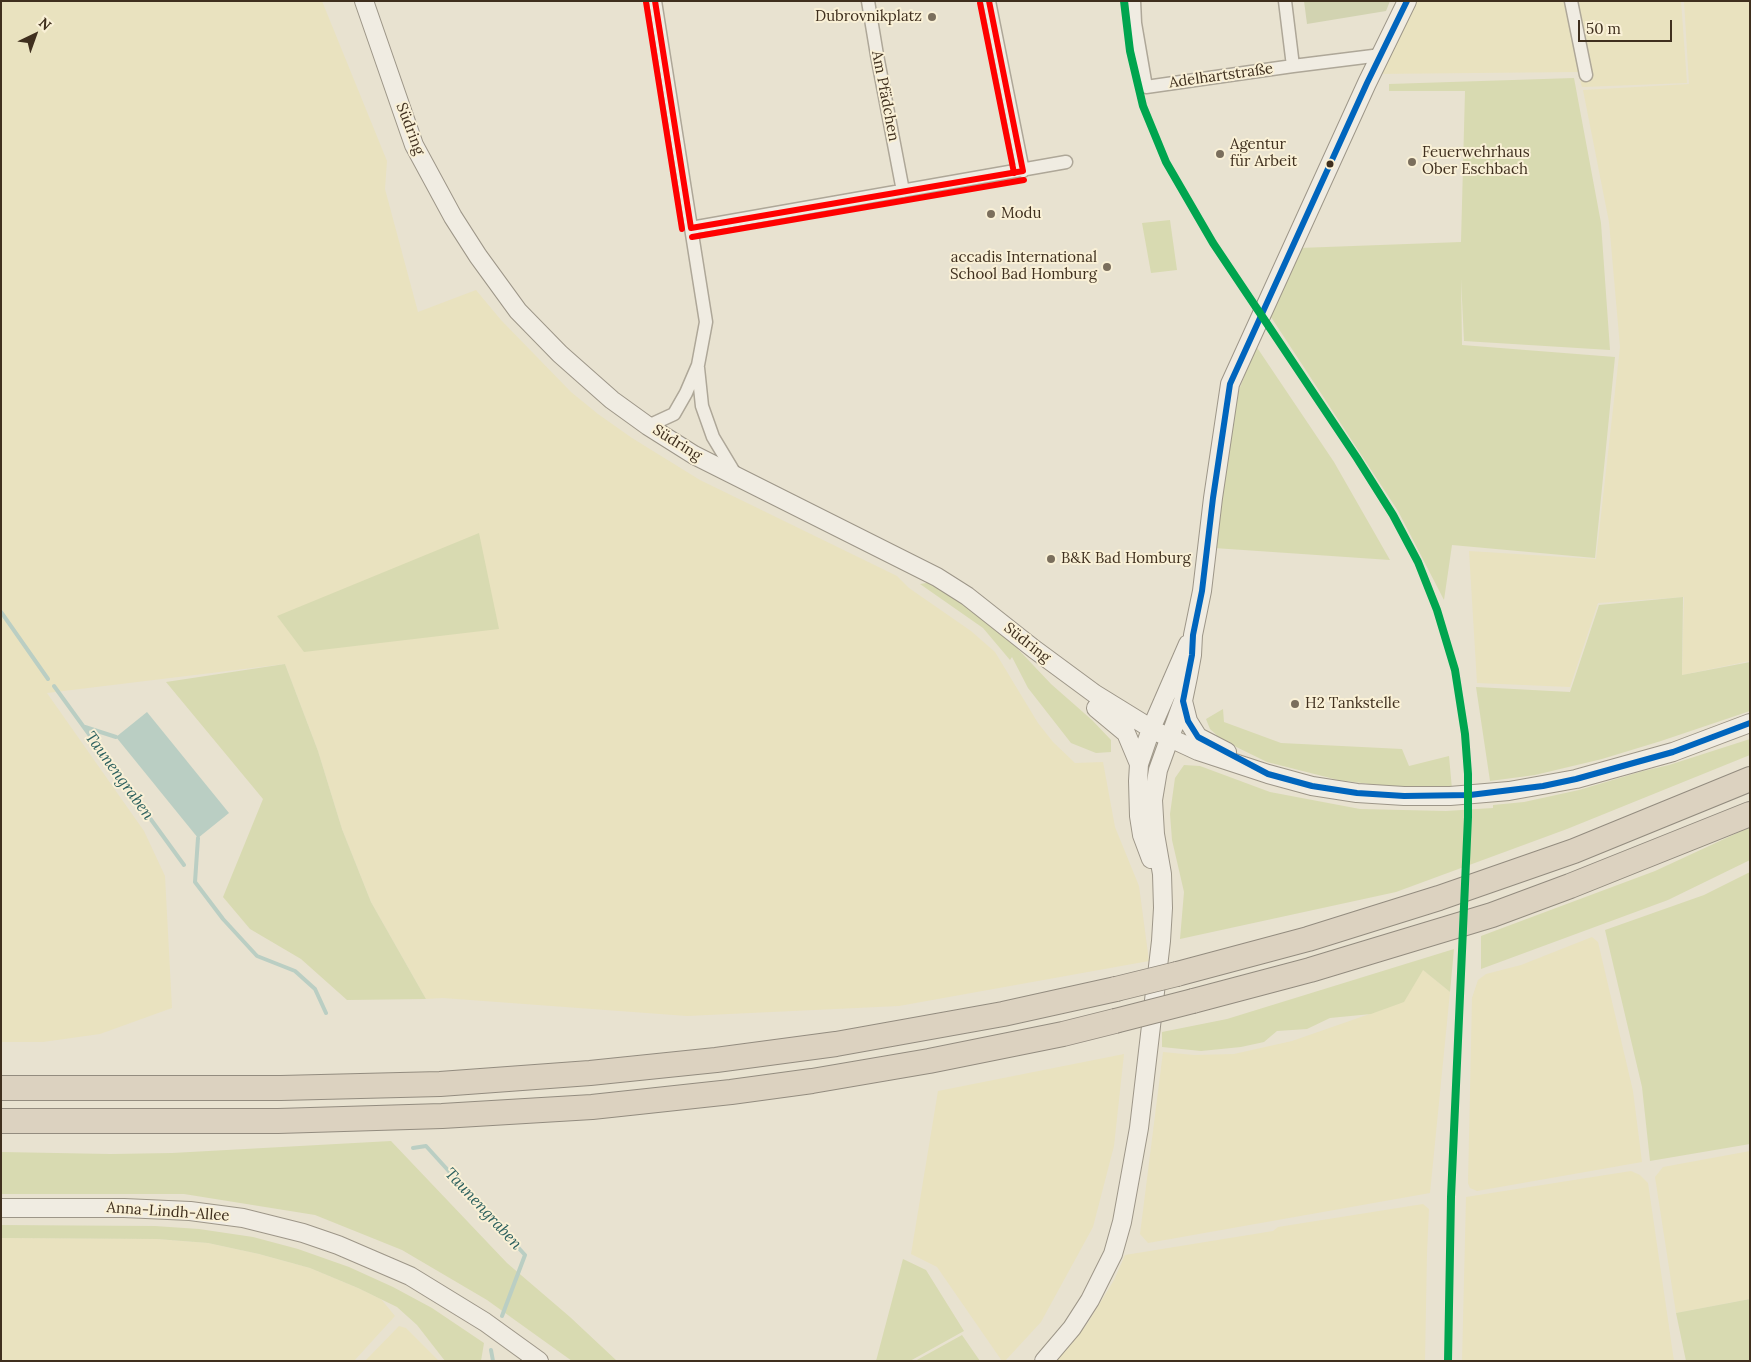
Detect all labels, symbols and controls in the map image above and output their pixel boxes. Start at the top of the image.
place label: Dubrovnikplatz [815,8,922,26]
north arrow [10,10,60,60]
scale bar [1581,10,1675,42]
marker: Dubrovnikplatz [926,11,938,23]
text: N [35,14,55,34]
text: 50 m [1586,19,1621,38]
street label: Am Pfädchen [867,49,903,143]
street label: Adelhartstraße [1168,60,1274,92]
street label: Südring [392,100,428,158]
place label: Agentur für Arbeit [1230,136,1297,171]
place label: Feuerwehrhaus Ober Eschbach [1422,144,1530,179]
marker: Agentur für Arbeit [1214,148,1226,160]
marker: Feuerwehrhaus Ober Eschbach [1406,156,1418,168]
unlabelled marker [1325,159,1335,169]
place label: Modu [1001,205,1041,223]
marker: Modu [985,208,997,220]
place label: accadis International School Bad Homburg [950,249,1097,284]
marker: accadis International School Bad Homburg [1101,261,1113,273]
street label: Südring [649,421,705,465]
place label: B&K Bad Homburg [1061,550,1191,568]
marker: B&K Bad Homburg [1045,553,1057,565]
street label: Südring [1000,619,1054,667]
place label: H2 Tankstelle [1305,695,1400,713]
marker: H2 Tankstelle [1289,698,1301,710]
water label: Taunengraben [81,728,157,824]
water label: Taunengraben [440,1164,526,1254]
street label: Anna-Lindh-Allee [106,1199,230,1225]

